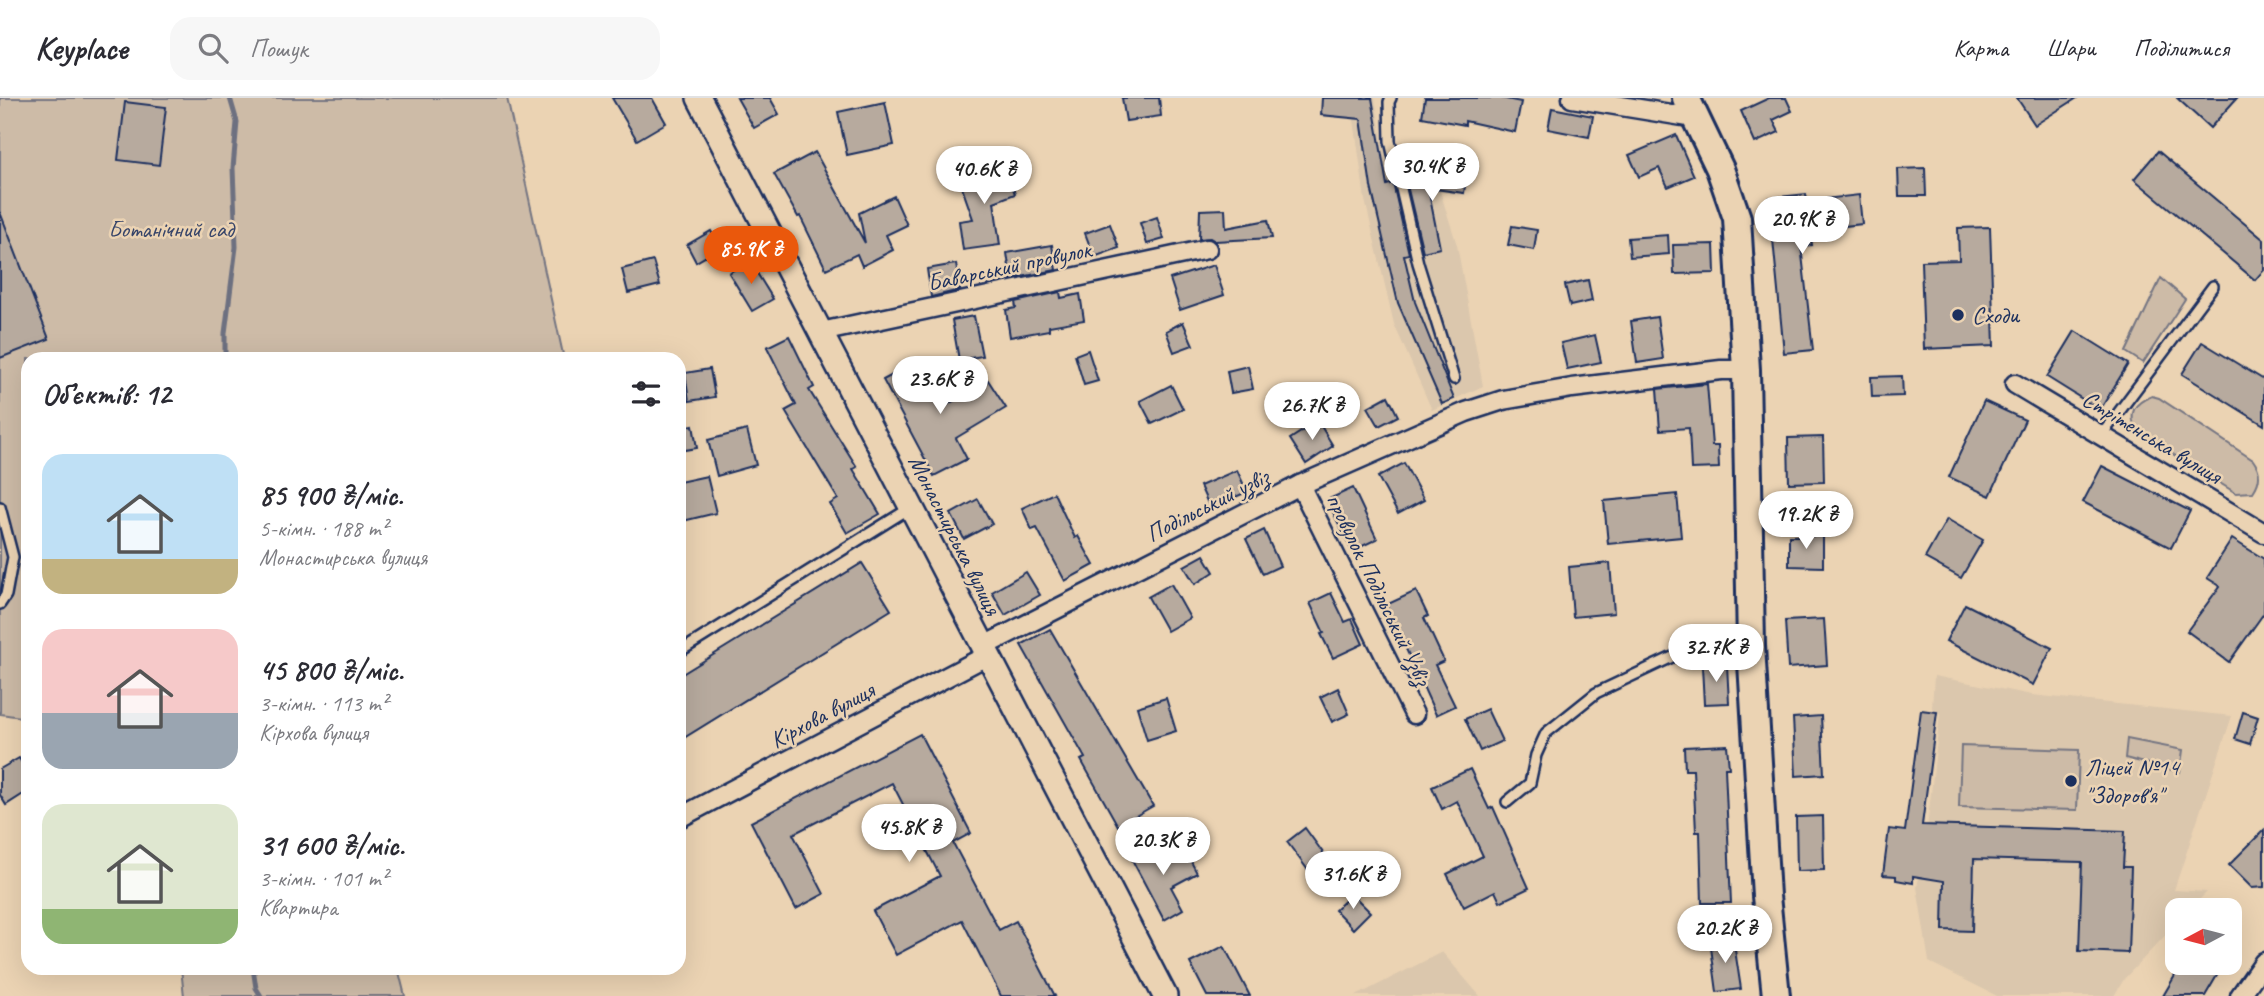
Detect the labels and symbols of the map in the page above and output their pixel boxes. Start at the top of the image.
pin: 30.4K ₴ [1367,144,1497,203]
pin: 40.6K ₴ [919,146,1049,206]
pin: 20.9K ₴ [1737,197,1867,256]
park label: Ботанічний сад [108,214,236,244]
pin: 85.9K ₴ [686,226,816,286]
street label: Баварський провулок [924,234,1096,298]
place label: Сходи [1972,300,2020,330]
marker: Сходи [1950,307,1966,323]
pin: 23.6K ₴ [875,356,1005,416]
pin: 26.7K ₴ [1247,382,1377,442]
street label: Стрітенська вулиця [2077,384,2229,491]
street label: Монастирська вулиця [902,450,1009,621]
street label: Подільський узвіз [1141,460,1276,550]
street label: провулок Подільський Узвіз [1319,488,1440,692]
pin: 19.2K ₴ [1741,491,1871,551]
pin: 32.7K ₴ [1651,624,1781,684]
street label: Кірхова вулиця [765,674,881,755]
place label: Ліцей №14 "Здоров'я" [2085,752,2181,810]
marker: Ліцей №14 "Здоров'я" [2063,773,2079,789]
pin: 45.8K ₴ [844,804,974,864]
pin: 20.3K ₴ [1098,818,1228,877]
pin: 31.6K ₴ [1288,852,1418,911]
north arrow [2165,898,2242,975]
pin: 20.2K ₴ [1660,906,1790,965]

